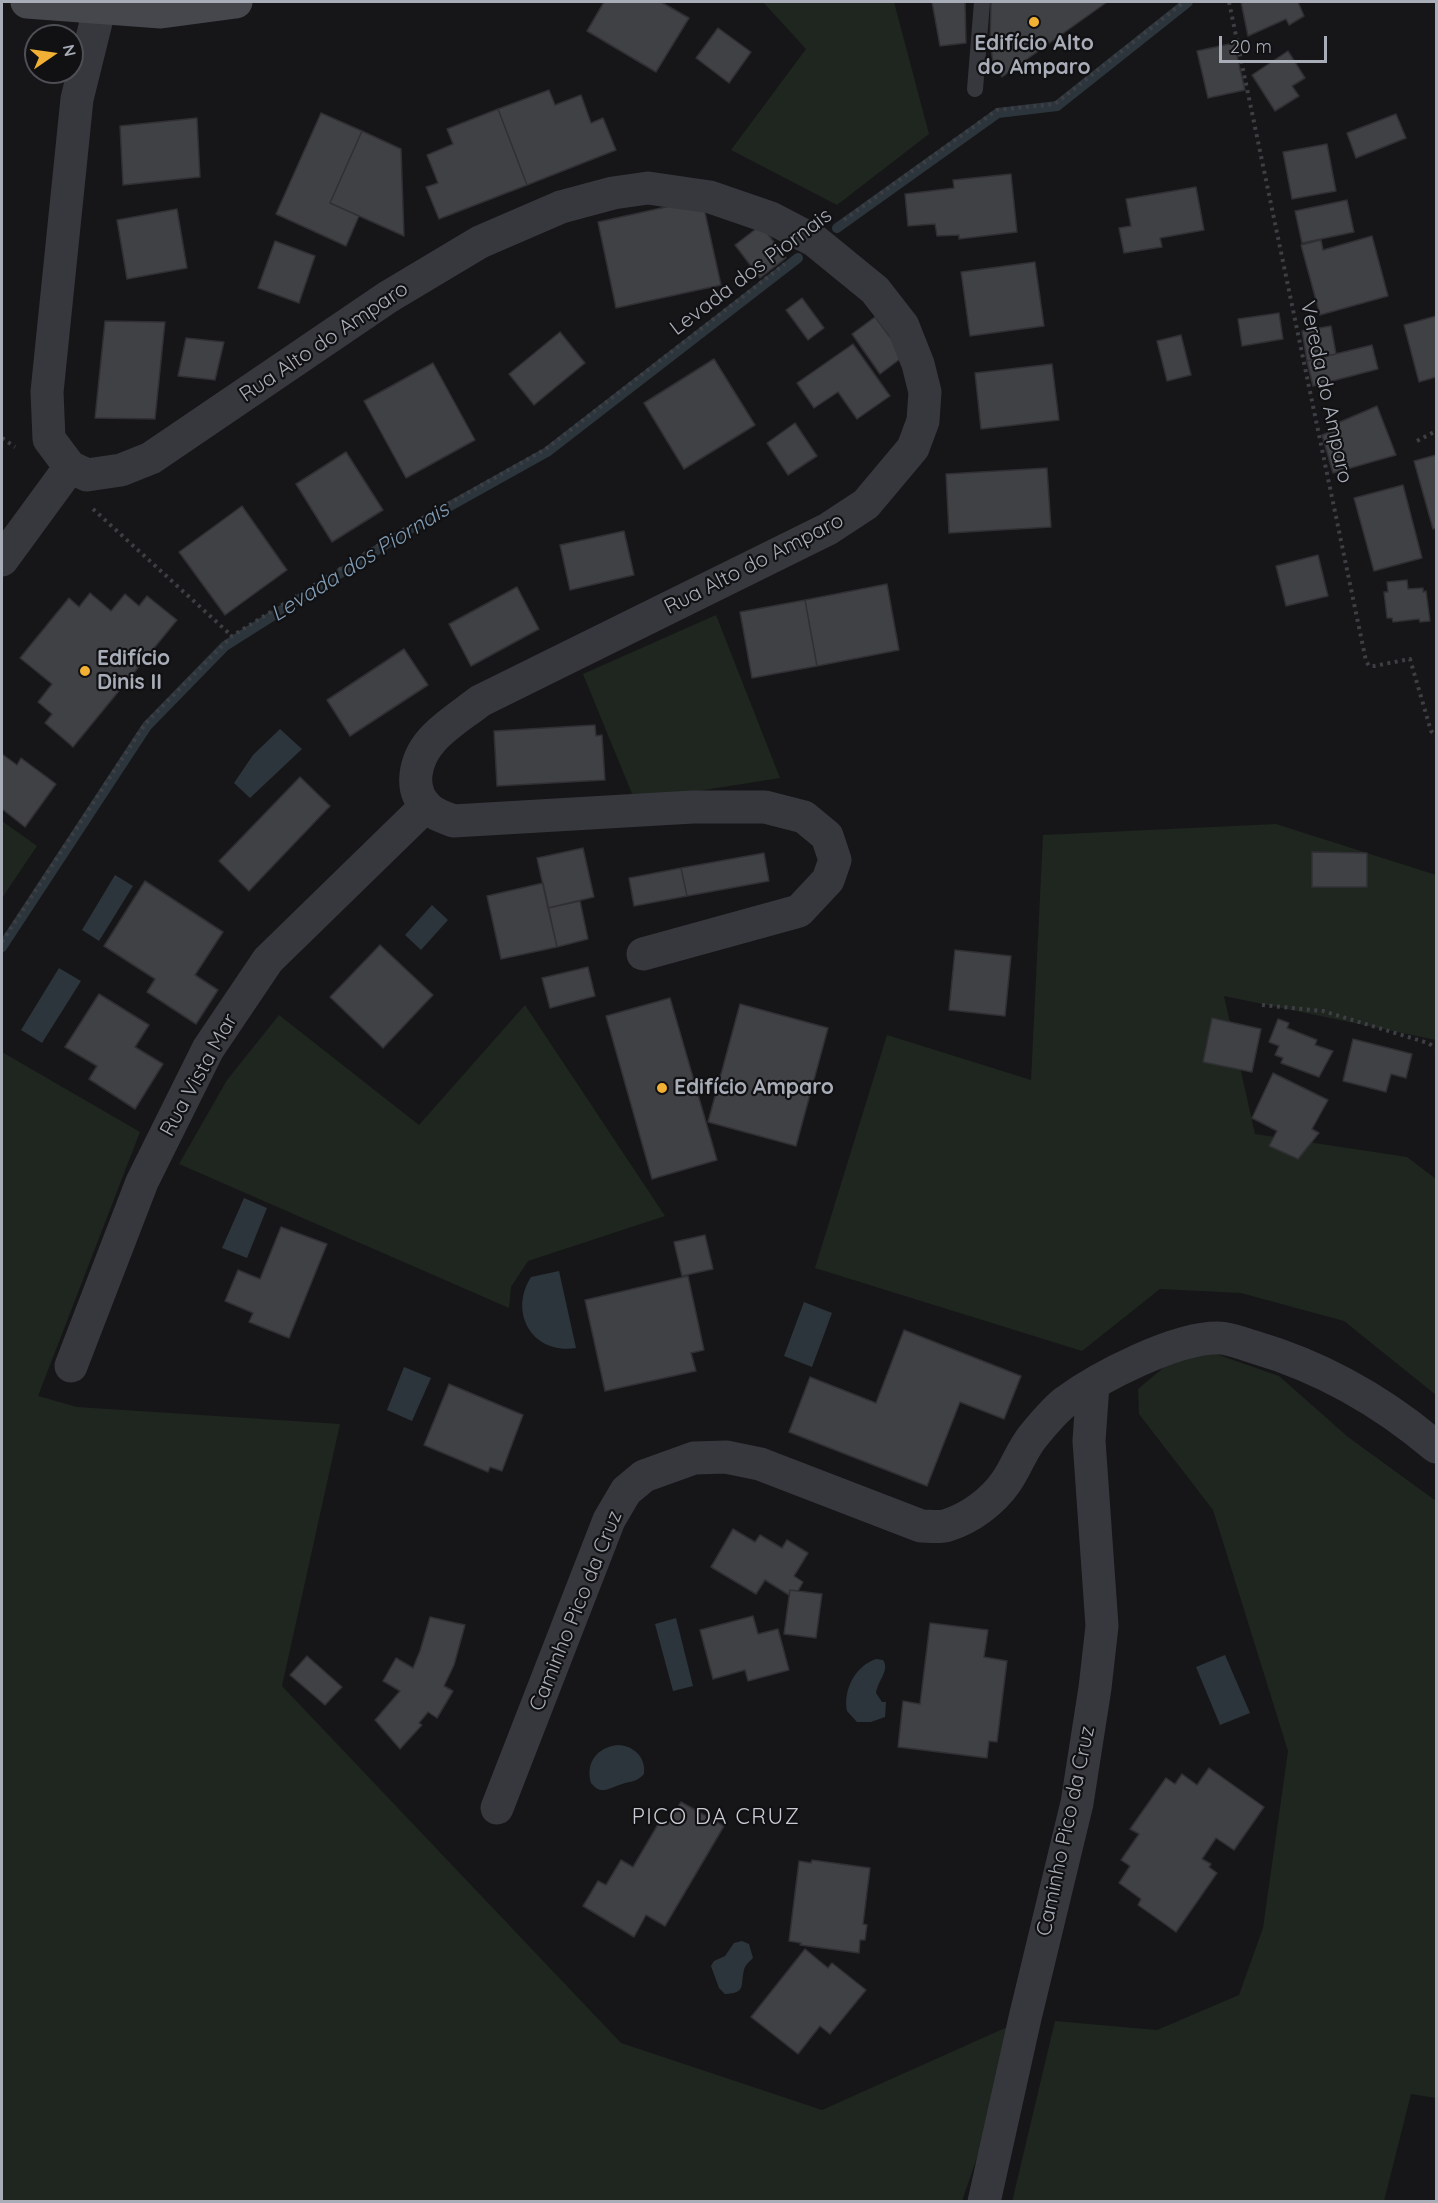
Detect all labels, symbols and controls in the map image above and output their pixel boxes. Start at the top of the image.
marker: Edifício Alto do Amparo [1027,15,1041,29]
north arrow [24,24,84,84]
scale bar [1222,24,1330,62]
place label: Edifício Alto do Amparo [974,31,1094,81]
text: 20 m [1230,35,1272,58]
text: N [59,42,81,58]
street label: Levada dos Piornais [665,203,837,341]
street label: Rua Alto do Amparo [235,276,413,408]
street label: Vereda do Amparo [1294,299,1358,485]
water label: Levada dos Piornais [266,496,454,628]
street label: Rua Alto do Amparo [660,508,848,620]
place label: Edifício Dinis II [97,646,170,696]
marker: Edifício Dinis II [78,664,92,678]
street label: Rua Vista Mar [155,1009,243,1141]
place label: Edifício Amparo [674,1075,834,1101]
marker: Edifício Amparo [655,1081,669,1095]
street label: Caminho Pico da Cruz [524,1507,628,1715]
street label: Caminho Pico da Cruz [1031,1724,1101,1938]
district label: PICO DA CRUZ [632,1804,800,1830]

